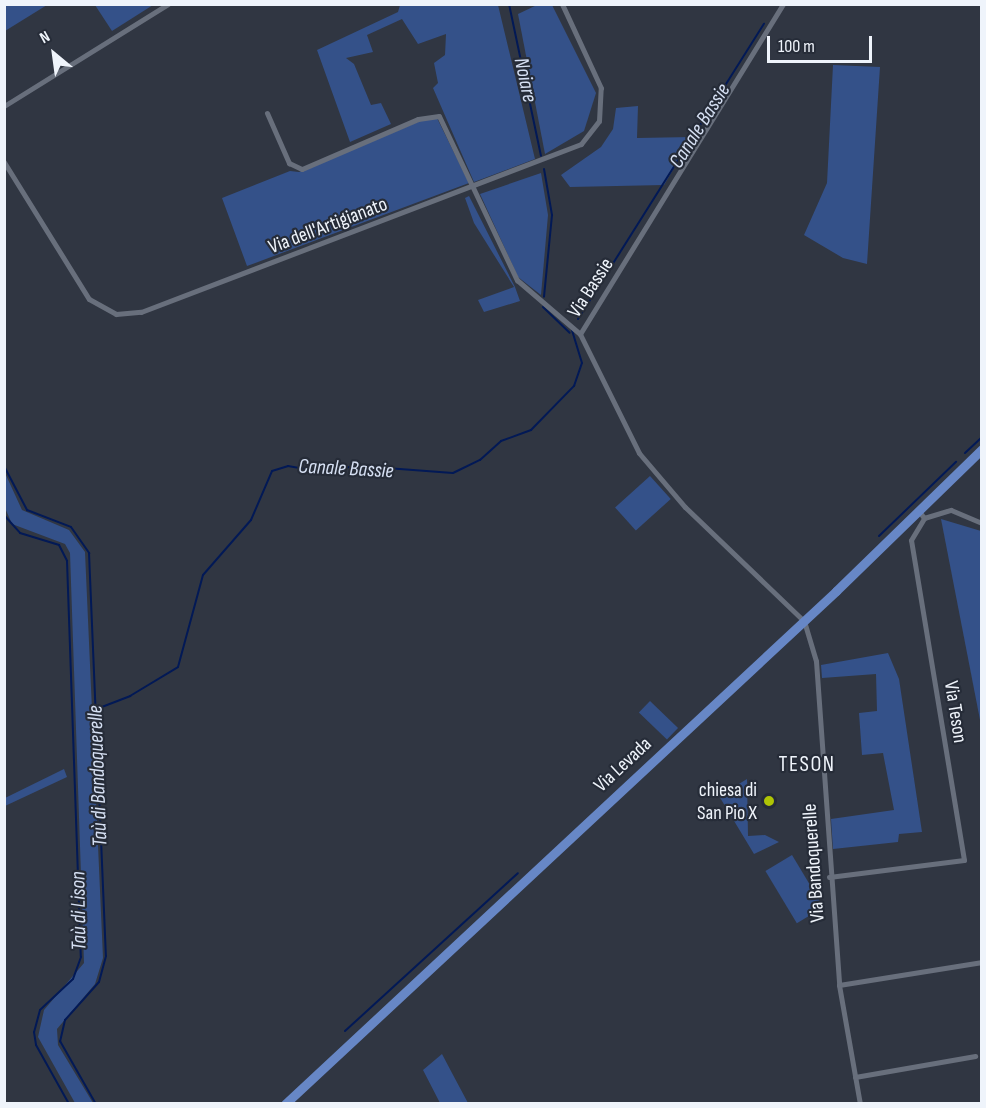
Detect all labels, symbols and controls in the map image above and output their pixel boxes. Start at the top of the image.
north arrow [24,24,84,84]
scale bar [770,24,875,62]
text: N [37,27,53,48]
text: 100 m [778,36,815,57]
water label: Noiare [508,55,542,105]
water label: Canale Bassie [664,79,736,173]
street label: Via dell'Artigianato [265,192,391,260]
street label: Via Bassie [563,254,619,322]
water label: Canale Bassie [298,454,394,484]
street label: Via Teson [938,679,972,745]
water label: Taù di Bandoquerelle [83,705,113,847]
street label: Via Levada [589,732,657,798]
district label: TESON [779,752,835,778]
place label: chiesa di San Pio X [697,778,757,825]
marker: chiesa di San Pio X [762,794,776,808]
street label: Via Bandoquerelle [798,803,830,923]
water label: Taù di Lison [66,871,92,951]

